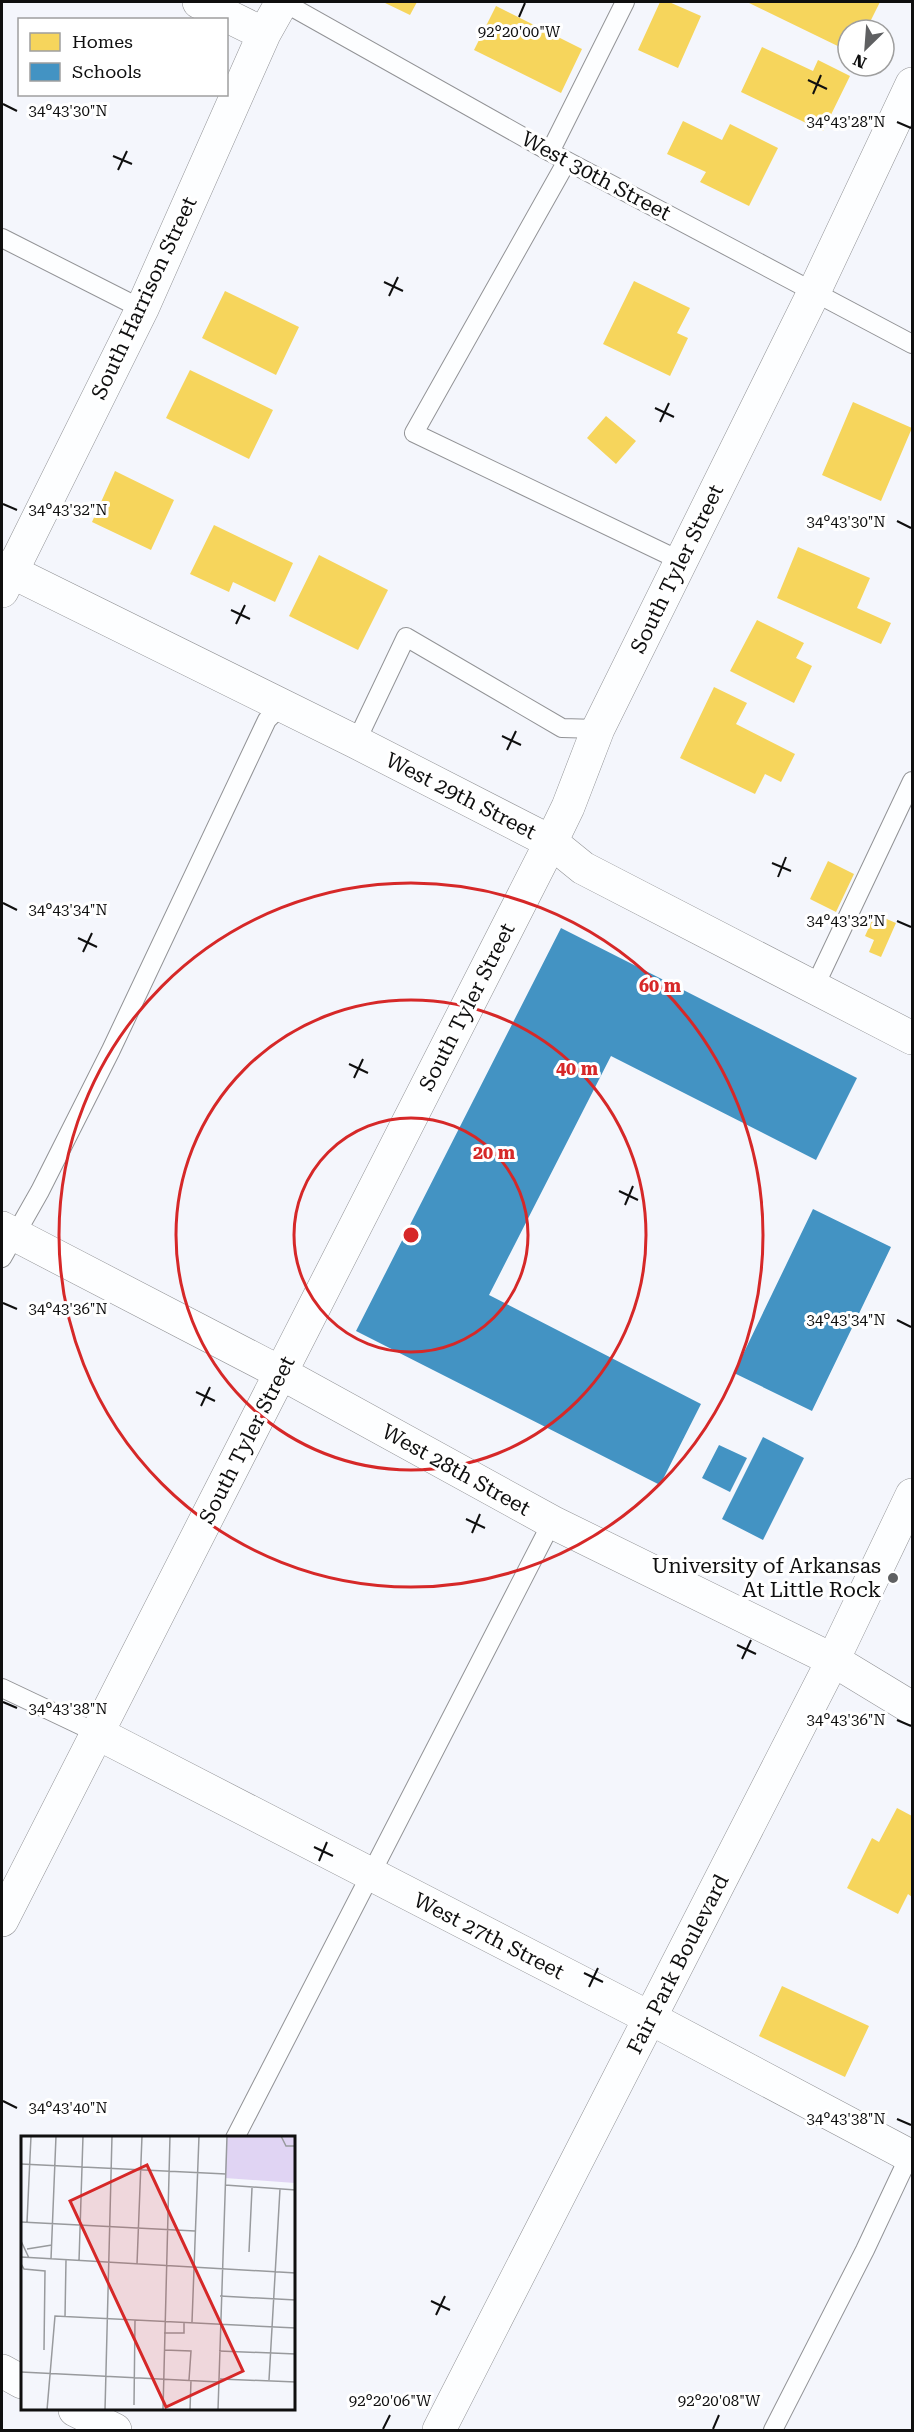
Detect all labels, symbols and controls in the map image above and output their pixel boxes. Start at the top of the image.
legend [18,18,228,96]
north arrow [836,18,896,78]
text: 92°20'00"W [478,23,561,41]
text: Homes [72,31,133,52]
text: N [850,50,869,72]
text: Schools [72,61,141,82]
text: 34°43'30"N [28,102,108,120]
text: 34°43'28"N [806,113,886,131]
street label: West 30th Street [517,127,675,226]
street label: South Harrison Street [86,193,202,403]
street label: South Tyler Street [626,481,728,657]
text: 34°43'32"N [28,501,108,519]
text: 34°43'30"N [806,513,886,531]
street label: West 29th Street [382,748,540,844]
text: 34°43'34"N [28,901,108,919]
text: 34°43'32"N [806,912,886,930]
street label: South Tyler Street [414,919,520,1095]
text: 60 m [639,975,682,996]
text: 40 m [556,1058,599,1079]
text: 20 m [473,1142,516,1163]
centre of rings [401,1225,421,1245]
text: 34°43'36"N [28,1300,108,1318]
text: 34°43'34"N [806,1311,886,1329]
street label: South Tyler Street [194,1352,300,1528]
street label: West 28th Street [378,1419,534,1521]
place label: University of Arkansas At Little Rock [652,1554,881,1602]
marker: University of Arkansas At Little Rock [886,1571,900,1585]
text: 34°43'38"N [28,1700,108,1718]
text: 34°43'36"N [806,1711,886,1729]
street label: Fair Park Boulevard [622,1870,734,2058]
street label: West 27th Street [410,1888,568,1984]
text: 34°43'40"N [28,2099,108,2117]
text: 34°43'38"N [806,2110,886,2128]
inset map [21,2136,296,2411]
text: 92°20'06"W [349,2392,432,2410]
text: 92°20'08"W [678,2392,761,2410]

